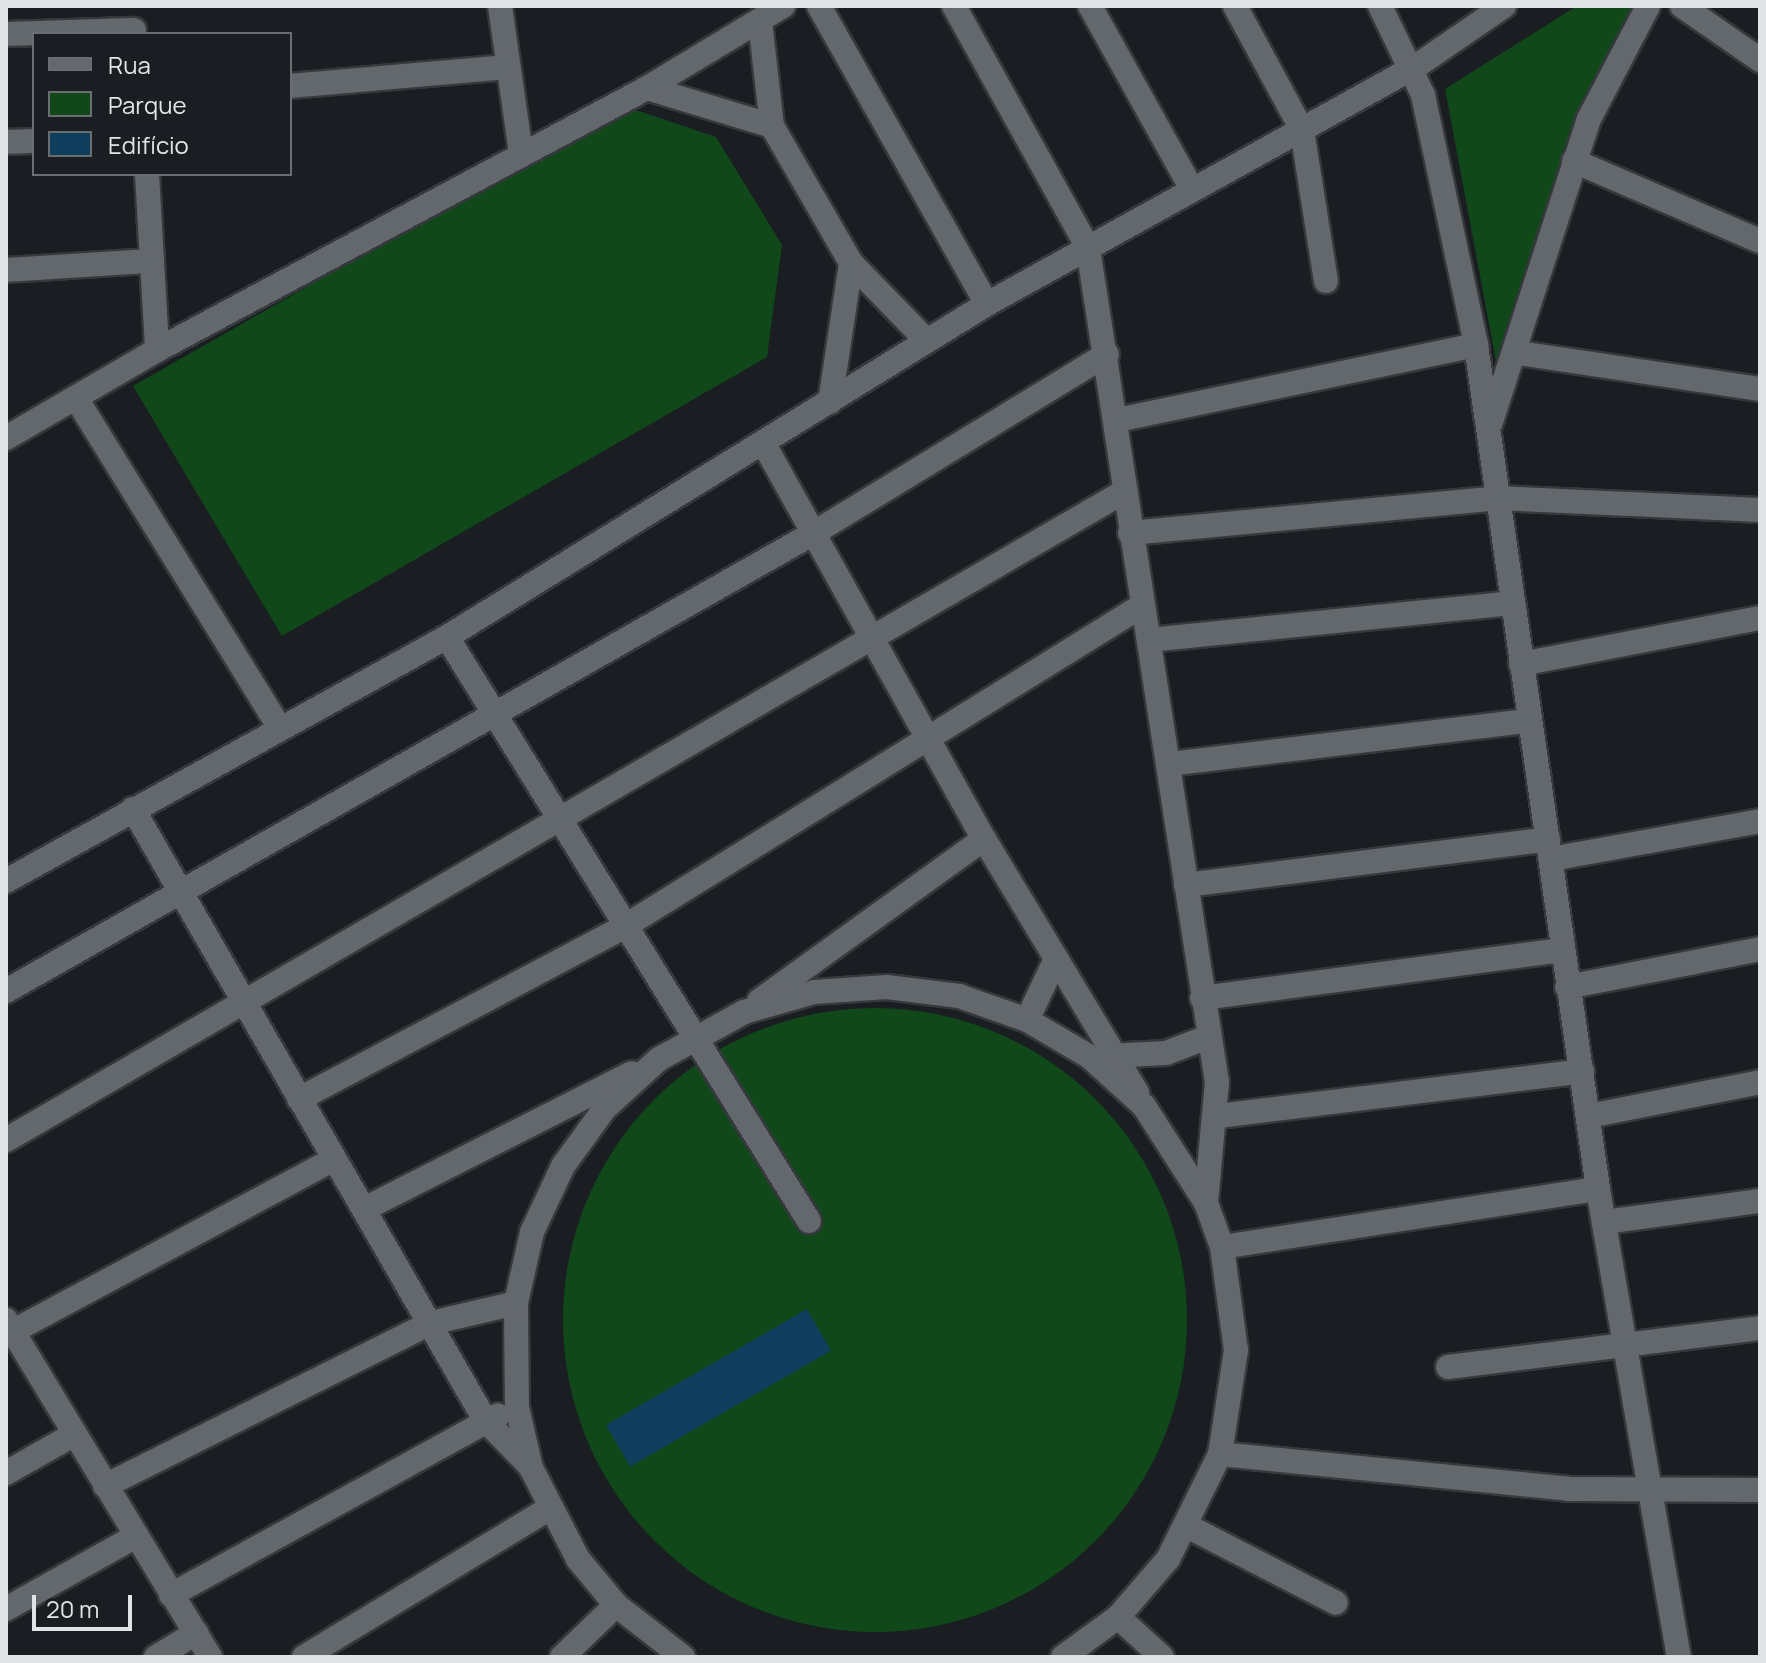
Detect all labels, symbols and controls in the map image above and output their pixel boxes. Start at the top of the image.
legend [32,32,292,176]
text: Rua [108,48,151,81]
text: Parque [108,88,186,121]
text: Edifício [108,128,189,161]
scale bar [36,1579,136,1629]
text: 20 m [46,1592,99,1625]

